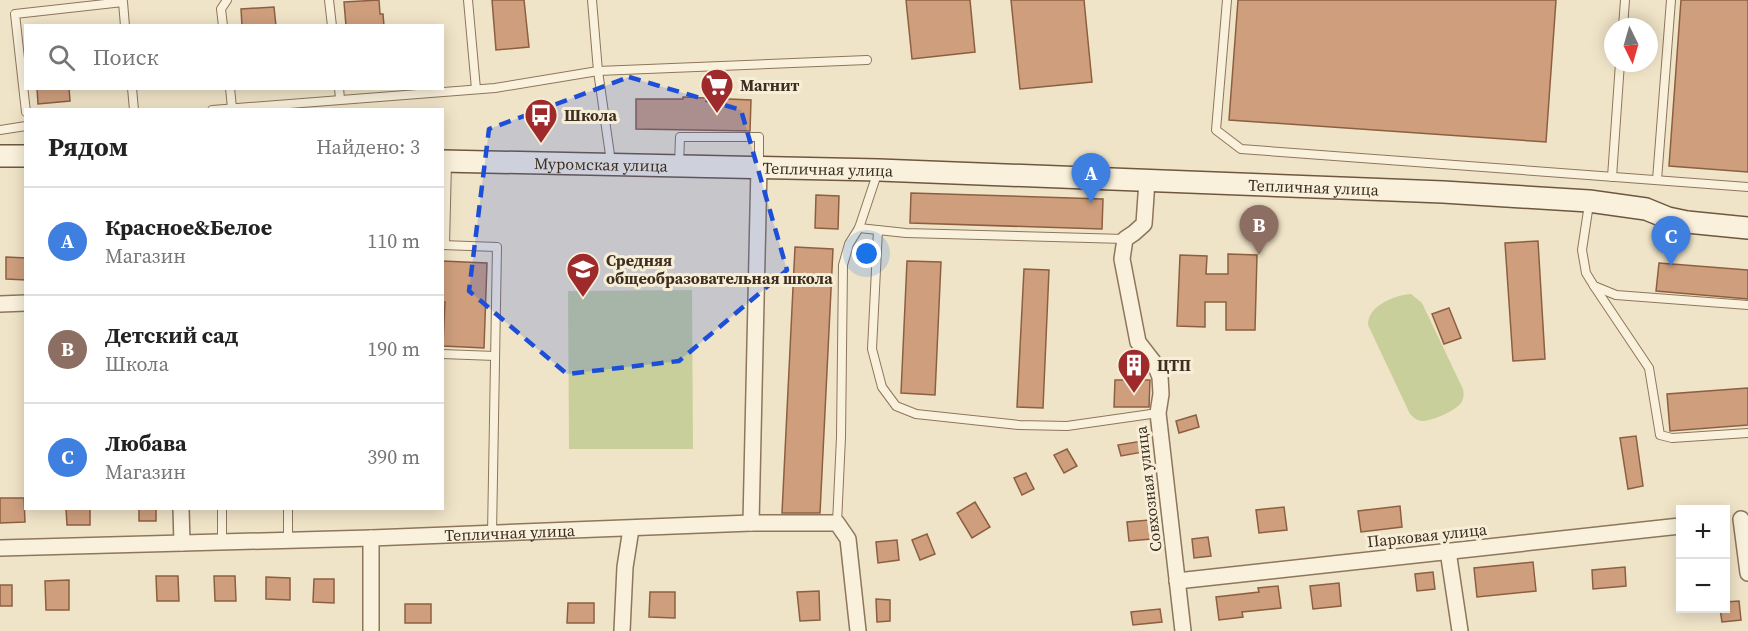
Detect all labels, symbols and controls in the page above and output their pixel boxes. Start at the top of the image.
north arrow [1604,18,1658,72]
search box [24,24,444,90]
icon: search [45,41,78,74]
text: Поиск [93,42,159,72]
supermarket icon: Магнит [699,67,735,114]
place label: Магнит [740,74,800,96]
bus stop icon: Школа [523,97,559,144]
place label: Школа [564,104,617,126]
text: Рядом [48,129,128,165]
text: Найдено: 3 [316,133,420,161]
street label: Муромская улица [534,152,669,177]
pin: A [1072,154,1110,203]
street label: Тепличная улица [762,157,894,182]
street label: Тепличная улица [1248,173,1380,201]
pin: B [1240,206,1278,255]
text: Красное&Белое [105,212,272,242]
pin: C [1652,216,1690,266]
text: A [61,227,74,255]
text: 110 m [367,227,420,255]
your location [852,239,881,268]
text: Магазин [105,242,186,270]
place label: Средняя общеобразовательная школа [606,249,833,289]
school or university icon: Средняя общеобразовательная школа [565,251,601,298]
text: Детский сад [105,320,238,350]
text: B [61,335,74,363]
text: 190 m [367,335,420,363]
building icon: ЦТП [1116,347,1152,394]
text: Школа [105,350,169,378]
place label: ЦТП [1157,354,1191,376]
street label: Совхозная улица [1129,424,1167,553]
text: Любава [105,428,187,458]
text: C [61,443,74,471]
text: 390 m [367,443,420,471]
text: Магазин [105,458,186,486]
map controls [1676,505,1730,613]
button: + [1676,505,1730,559]
street label: Парковая улица [1366,518,1489,552]
street label: Тепличная улица [444,519,576,546]
button: − [1676,559,1730,613]

